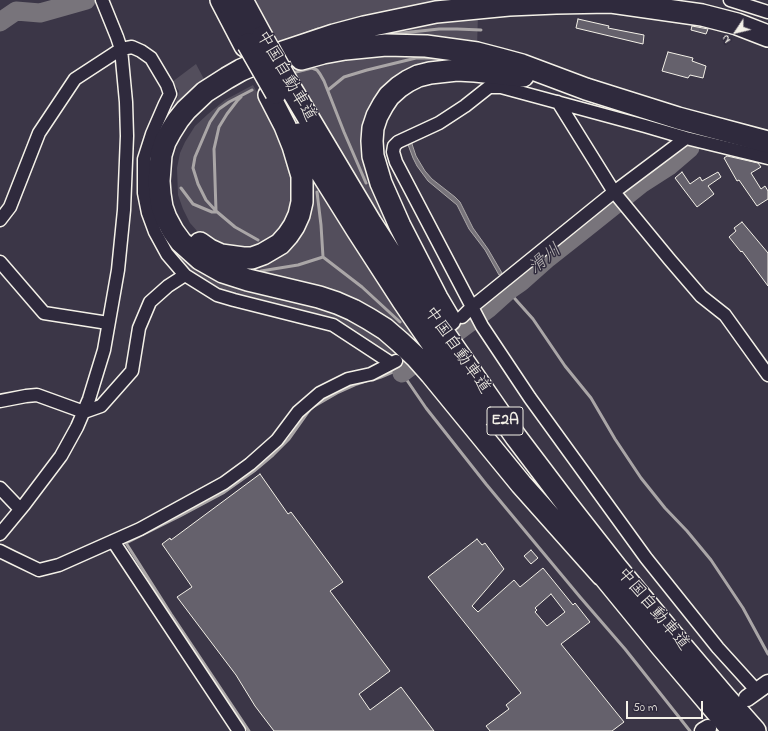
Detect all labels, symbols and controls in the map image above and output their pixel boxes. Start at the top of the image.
north arrow [716,12,756,52]
street label: 中国自動車道 [251,28,319,126]
text: N [717,31,735,47]
water label: 滑川 [525,240,567,280]
street label: 中国自動車道 [418,303,494,399]
road number: E2A [487,407,523,435]
street label: 中国自動車道 [611,564,693,656]
scale bar [628,693,705,719]
text: 50 m [633,699,657,717]

